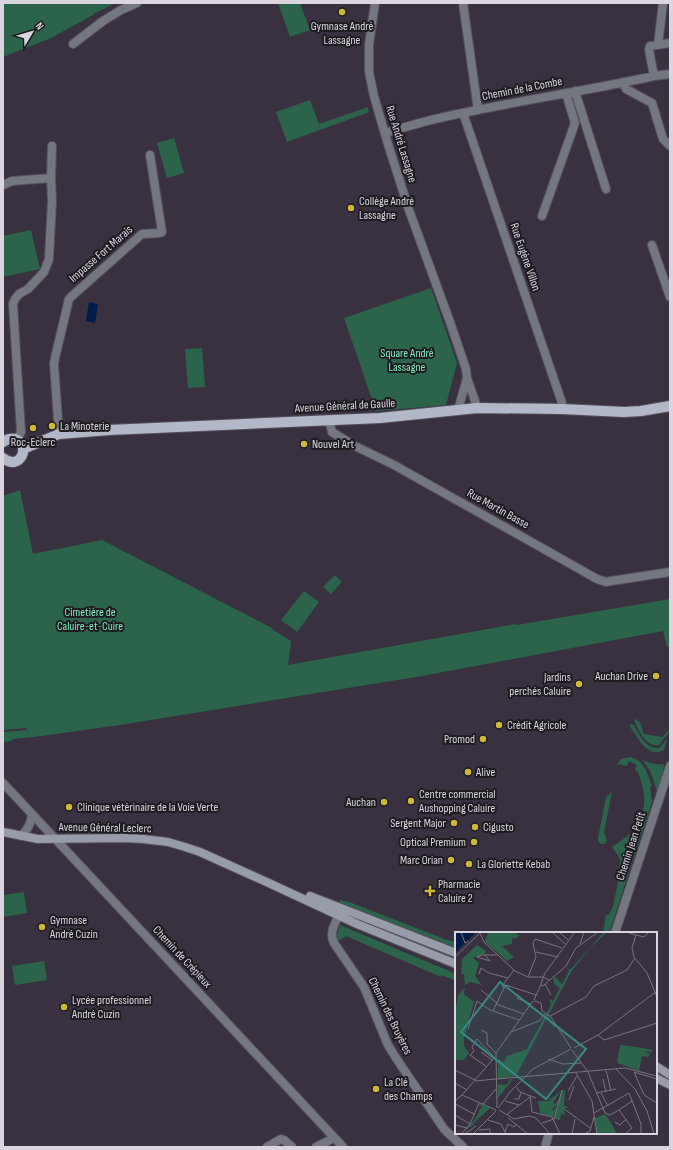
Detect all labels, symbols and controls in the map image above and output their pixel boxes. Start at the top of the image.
marker: Gymnase André Lassagne [337,7,347,17]
north arrow [12,12,52,52]
place label: Gymnase André Lassagne [311,19,373,48]
text: N [33,20,46,33]
street label: Chemin de la Combe [481,74,564,104]
street label: Rue André Lassagne [382,104,420,184]
place label: Collège André Lassagne [359,194,414,223]
marker: Collège André Lassagne [346,203,356,213]
street label: Rue Eugène Villon [506,221,544,293]
street label: Impasse Fort Marais [66,222,136,286]
park label: Square André Lassagne [380,346,434,375]
street label: Avenue Général de Gaulle [293,396,396,416]
place label: La Minoterie [60,419,110,434]
marker: La Minoterie [47,421,57,431]
marker: Roc-Eclerc [28,423,38,433]
place label: Roc-Eclerc [11,435,55,450]
place label: Nouvel Art [312,437,355,452]
marker: Nouvel Art [299,439,309,449]
street label: Rue Martin Basse [464,486,532,532]
park label: Cimetière de Caluire-et-Cuire [57,605,123,634]
place label: Auchan Drive [594,669,648,684]
place label: Jardins perchés Caluire [509,670,571,699]
marker: Auchan Drive [651,671,661,681]
marker: Jardins perchés Caluire [574,679,584,689]
place label: Crédit Agricole [507,718,566,733]
marker: Crédit Agricole [494,720,504,730]
place label: Promod [444,732,475,747]
marker: Promod [478,734,488,744]
place label: Alive [475,765,496,780]
marker: Alive [463,767,473,777]
place label: Centre commercial Aushopping Caluire [418,787,496,816]
place label: Auchan [345,795,376,810]
marker: Centre commercial Aushopping Caluire [406,796,416,806]
marker: Auchan [379,797,389,807]
place label: Clinique vétérinaire de la Voie Verte [77,800,218,815]
marker: Clinique vétérinaire de la Voie Verte [64,802,74,812]
street label: Chemin Jean Petit [613,810,649,882]
place label: Sergent Major [390,816,447,831]
marker: Sergent Major [449,818,459,828]
street label: Avenue Général Leclerc [57,820,152,836]
place label: Cigusto [483,820,514,835]
marker: Cigusto [470,822,480,832]
place label: Optical Premium [400,835,466,850]
marker: Optical Premium [469,837,479,847]
place label: Marc Orian [400,853,443,868]
marker: Marc Orian [446,855,456,865]
place label: La Gloriette Kebab [477,857,550,872]
marker: La Gloriette Kebab [464,859,474,869]
place label: Pharmacie Caluire 2 [438,877,481,906]
marker: Pharmacie Caluire 2 [425,886,435,896]
place label: Gymnase André Cuzin [49,913,98,942]
marker: Gymnase André Cuzin [37,922,47,932]
street label: Chemin de Crépieux [149,923,215,992]
inset map [455,932,657,1134]
street label: Chemin des Bruyères [365,975,415,1057]
place label: Lycée professionnel André Cuzin [71,993,151,1022]
marker: Lycée professionnel André Cuzin [59,1002,69,1012]
place label: La Clé des Champs [384,1075,433,1104]
marker: La Clé des Champs [371,1084,381,1094]

